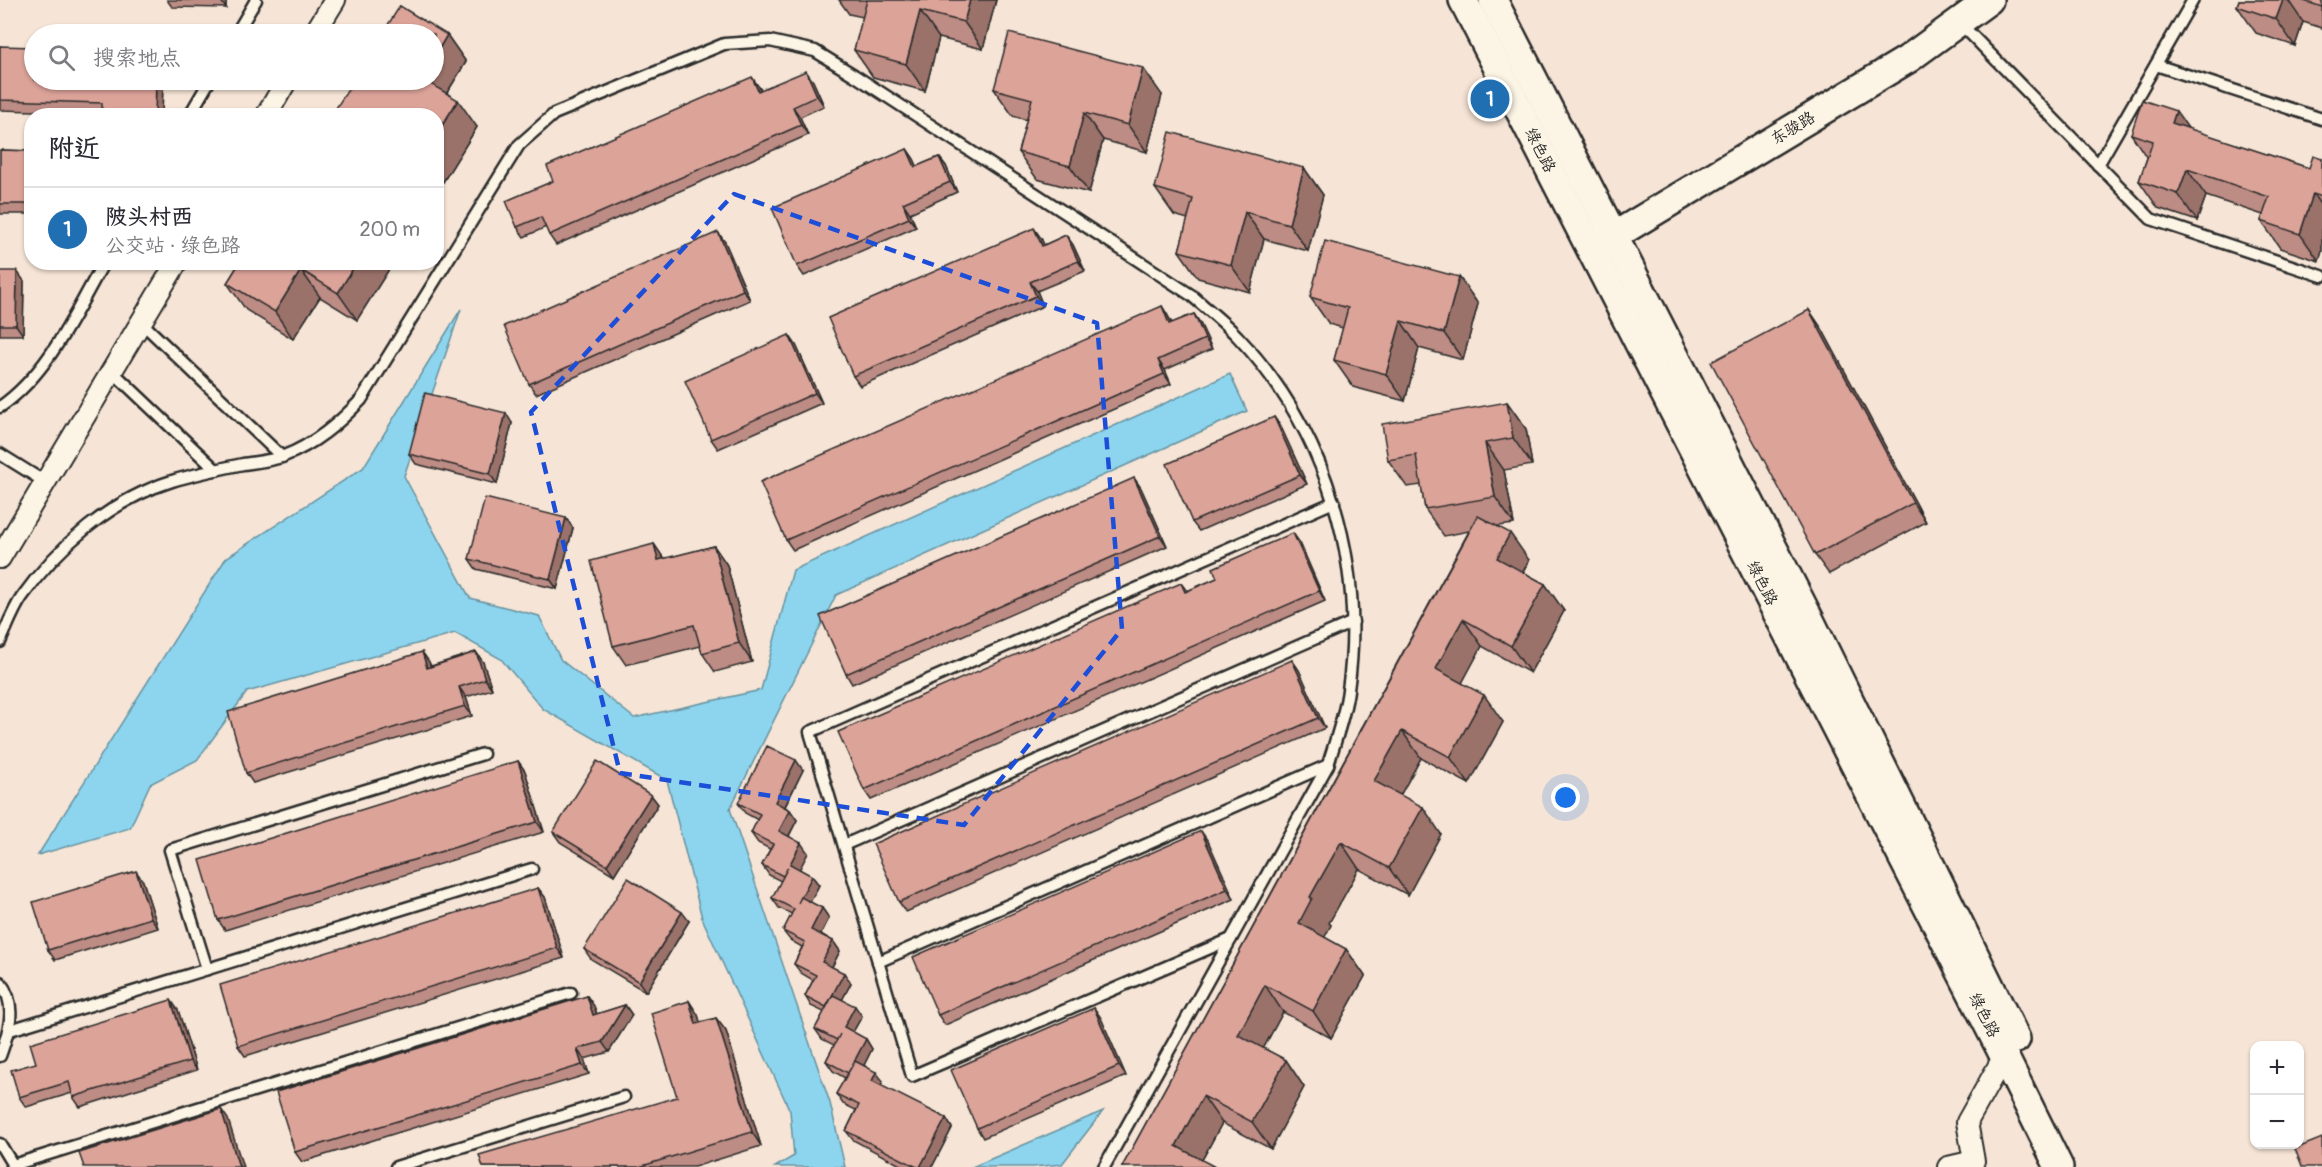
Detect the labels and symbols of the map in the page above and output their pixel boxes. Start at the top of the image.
pin: 1 [1470,76,1510,122]
street label: 东骏路 [1767,107,1819,149]
street label: 绿色路 [1520,124,1560,176]
street label: 绿色路 [1742,557,1782,609]
your location [1551,783,1580,812]
street label: 绿色路 [1964,989,2004,1041]

